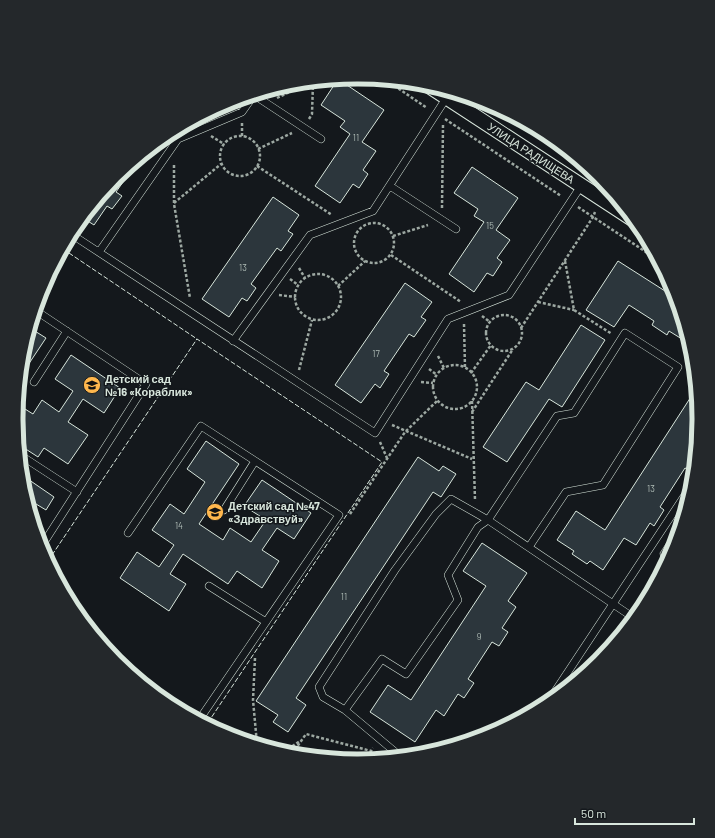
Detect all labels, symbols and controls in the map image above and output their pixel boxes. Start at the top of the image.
street label: УЛИЦА РАДИЩЕВА [485,120,578,186]
house number: 11 [353,132,359,143]
house number: 15 [486,220,494,231]
house number: 13 [239,262,247,273]
house number: 17 [372,348,380,359]
place label: Детский сад №16 «Кораблик» [105,372,193,398]
school or university icon: Детский сад №16 «Кораблик» [82,375,102,395]
house number: 13 [647,483,655,494]
place label: Детский сад №47 «Здравствуй» [228,499,320,525]
school or university icon: Детский сад №47 «Здравствуй» [205,502,225,522]
house number: 14 [175,520,183,531]
house number: 11 [341,591,347,602]
house number: 9 [477,631,482,642]
scale bar [575,800,694,826]
text: 50 m [581,806,606,820]

